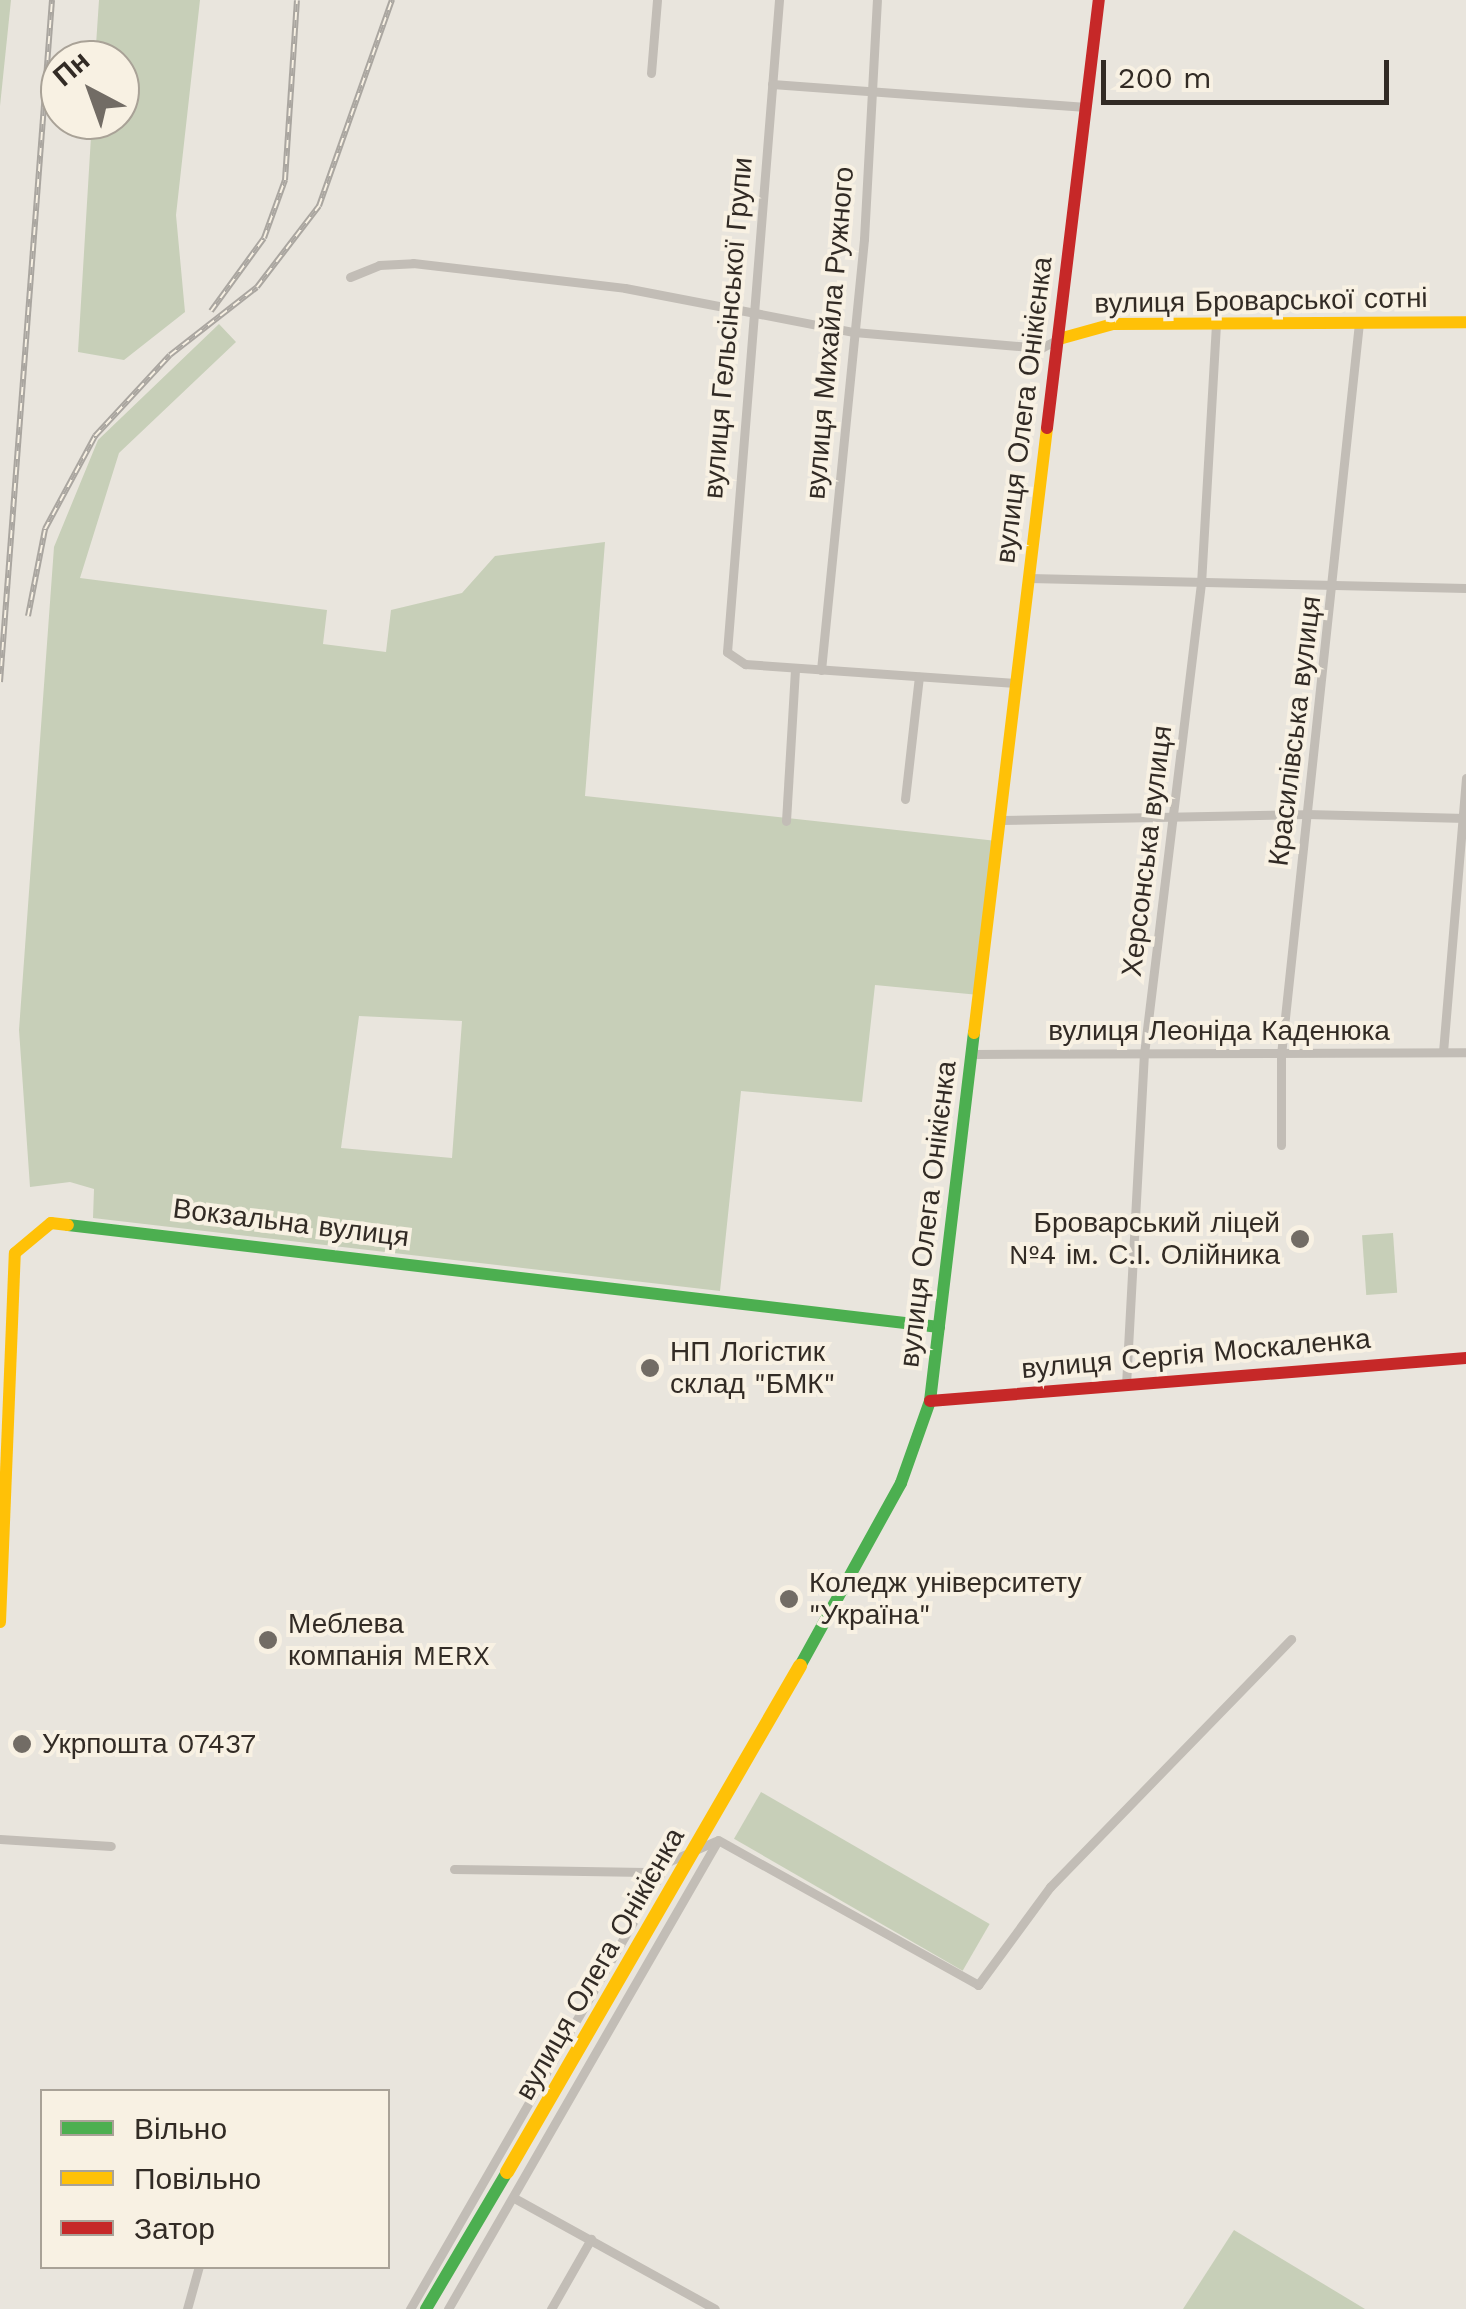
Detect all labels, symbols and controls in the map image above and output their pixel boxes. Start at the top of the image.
north arrow [40,40,140,140]
scale bar [1106,40,1394,102]
text: Пн [46,44,96,93]
text: 200 m [1118,60,1212,95]
street label: вулиця Гельсінської Групи [696,156,760,500]
street label: вулиця Михайла Ружного [799,165,861,501]
street label: вулиця Олега Онікієнка [989,255,1059,565]
street label: вулиця Броварської сотні [1094,281,1428,321]
street label: Красилівська вулиця [1262,594,1328,868]
street label: Херсонська вулиця [1115,724,1179,978]
street label: вулиця Леоніда Каденюка [1048,1014,1390,1048]
street label: вулиця Олега Онікієнка [893,1059,963,1369]
street label: Вокзальна вулиця [171,1192,411,1254]
place label: Броварський ліцей №4 ім. С.І. Олійника [1009,1206,1280,1272]
marker: Броварський ліцей №4 ім. С.І. Олійника [1289,1228,1311,1250]
street label: вулиця Сергія Москаленка [1020,1322,1372,1386]
place label: НП Логістик склад "БМК" [670,1335,835,1401]
marker: НП Логістик склад "БМК" [639,1357,661,1379]
place label: Коледж університету "Україна" [809,1566,1081,1632]
marker: Коледж університету "Україна" [778,1588,800,1610]
place label: Меблева компанія MERX [288,1607,490,1673]
marker: Меблева компанія MERX [257,1629,279,1651]
place label: Укрпошта 07437 [42,1727,256,1761]
marker: Укрпошта 07437 [11,1733,33,1755]
street label: вулиця Олега Онікієнка [508,1822,692,2106]
legend [40,2089,390,2269]
text: Вільно [134,2111,227,2146]
text: Повільно [134,2161,261,2196]
text: Затор [134,2211,215,2246]

